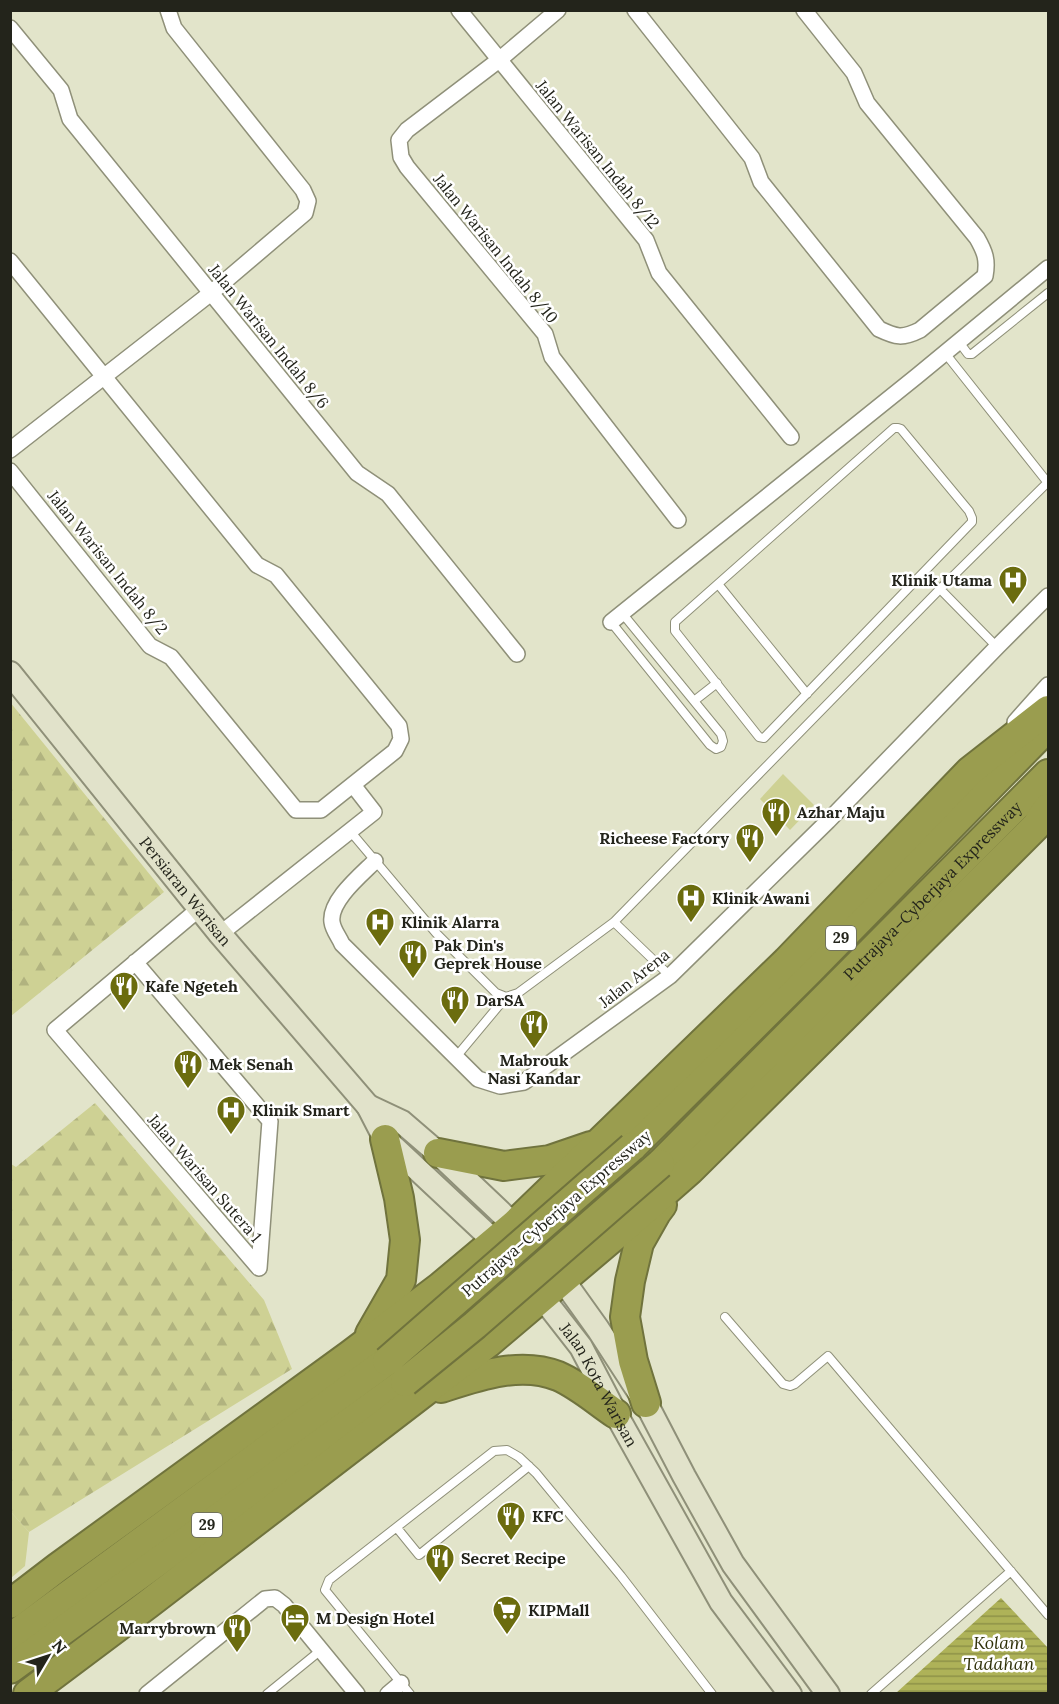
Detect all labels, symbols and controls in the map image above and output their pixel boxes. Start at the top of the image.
street label: Jalan Warisan Indah 8/12 [530,75,664,233]
street label: Jalan Warisan Indah 8/10 [428,168,563,328]
street label: Jalan Warisan Indah 8/6 [203,259,333,413]
street label: Jalan Warisan Indah 8/2 [42,485,172,639]
hospital icon: Klinik Utama [997,564,1029,606]
place label: Klinik Utama [891,570,993,590]
restaurant icon: Azhar Maju [760,796,792,838]
street label: Putrajaya–Cyberjaya Expressway [839,796,1026,984]
place label: Azhar Maju [797,802,885,822]
restaurant icon: Richeese Factory [734,822,766,864]
place label: Richeese Factory [599,828,729,848]
street label: Persiaran Warisan [135,832,236,950]
hospital icon: Klinik Awani [675,882,707,924]
place label: Klinik Awani [712,888,810,908]
hospital icon: Klinik Alarra [364,906,396,948]
place label: Klinik Alarra [401,912,500,932]
road number: 29 [826,926,856,950]
place label: Pak Din's Geprek House [434,935,542,973]
restaurant icon: Pak Din's Geprek House [397,938,429,980]
street label: Jalan Arena [594,944,673,1012]
restaurant icon: Kafe Ngeteh [108,970,140,1012]
place label: Kafe Ngeteh [145,976,238,996]
restaurant icon: DarSA [439,984,471,1026]
place label: DarSA [476,990,524,1010]
restaurant icon: Mabrouk Nasi Kandar [518,1008,550,1050]
restaurant icon: Mek Senah [172,1048,204,1090]
place label: Mabrouk Nasi Kandar [487,1050,581,1088]
place label: Mek Senah [209,1054,293,1074]
hospital icon: Klinik Smart [215,1094,247,1136]
place label: Klinik Smart [252,1100,350,1120]
street label: Jalan Warisan Sutera 1 [143,1109,266,1246]
street label: Putrajaya–Cyberjaya Expressway [457,1125,655,1301]
street label: Jalan Kota Warisan [555,1318,642,1450]
restaurant icon: KFC [495,1500,527,1542]
place label: KFC [532,1506,564,1526]
road number: 29 [192,1513,222,1537]
restaurant icon: Secret Recipe [424,1542,456,1584]
place label: Secret Recipe [461,1548,566,1568]
supermarket icon: KIPMall [491,1594,523,1636]
place label: KIPMall [528,1600,590,1620]
hotel icon: M Design Hotel [279,1602,311,1644]
place label: M Design Hotel [316,1608,435,1628]
restaurant icon: Marrybrown [221,1612,253,1654]
place label: Marrybrown [119,1618,216,1638]
north arrow [18,1626,78,1686]
water label: Kolam Tadahan [963,1631,1035,1675]
text: N [48,1635,71,1658]

